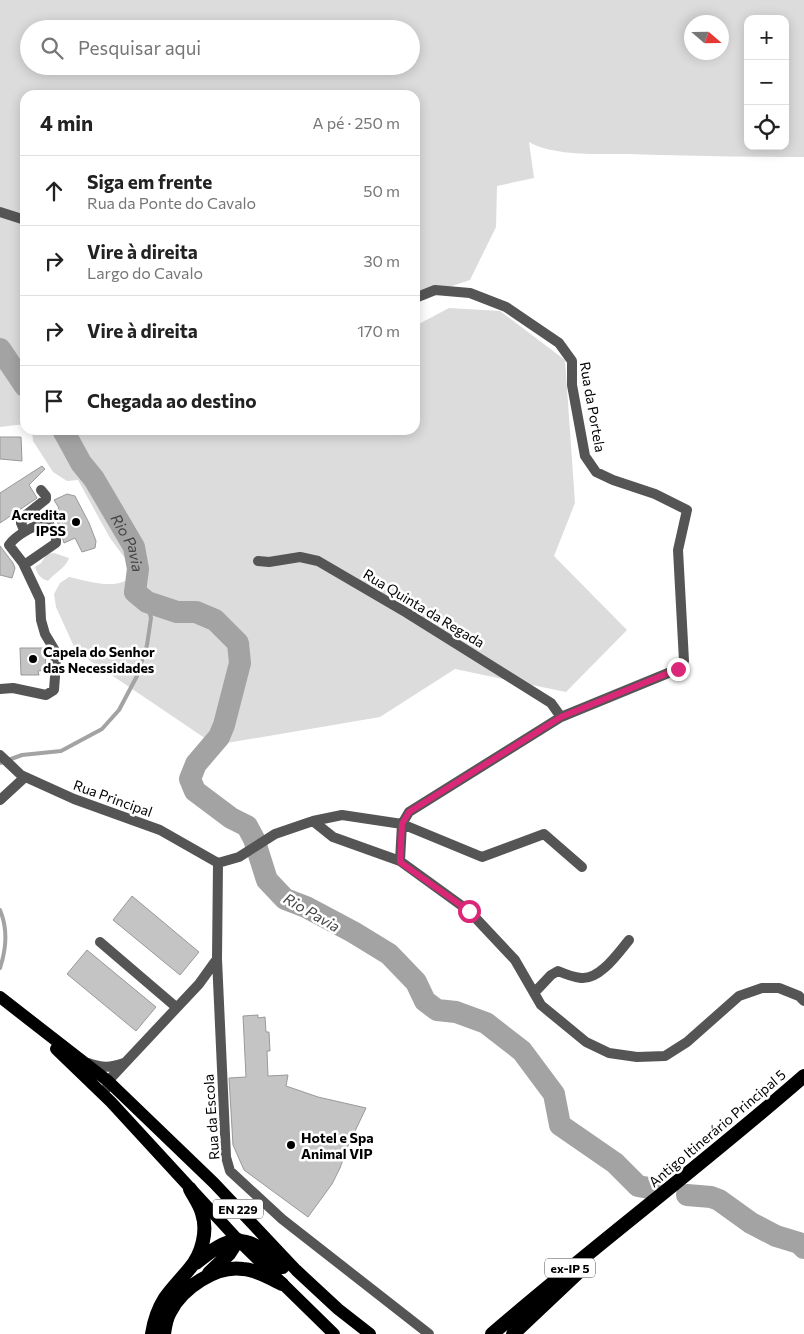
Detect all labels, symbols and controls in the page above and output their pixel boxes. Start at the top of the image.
north arrow [684,15,729,60]
map controls [744,15,789,150]
button: + [744,15,789,60]
search box [20,20,420,75]
icon: search [38,34,66,62]
text: Pesquisar aqui [78,36,201,59]
button: − [744,60,789,105]
button: locate [744,105,789,150]
text: 4 min [40,110,93,135]
text: A pé · 250 m [313,113,400,132]
text: Siga em frente [87,170,212,193]
icon: ahead [40,177,68,205]
text: 50 m [363,181,400,200]
text: Rua da Ponte do Cavalo [87,193,256,212]
text: Vire à direita [87,240,198,263]
icon: right [40,247,68,275]
text: 30 m [363,251,400,270]
text: Largo do Cavalo [87,263,203,282]
icon: right [40,317,68,345]
text: Vire à direita [87,319,198,342]
text: 170 m [357,321,400,340]
street label: Rua da Portela [577,360,609,454]
icon: arrive [40,387,68,415]
text: Chegada ao destino [87,389,257,412]
place label: Acredita IPSS [11,506,66,539]
water label: Rio Pavia [107,510,147,573]
marker: Acredita IPSS [70,516,82,528]
street label: Rua Quinta da Regada [360,565,488,651]
place label: Capela do Senhor das Necessidades [43,643,155,676]
marker: Capela do Senhor das Necessidades [27,653,39,665]
route end [667,658,690,681]
street label: Rua Principal [71,776,155,820]
water label: Rio Pavia [281,889,344,935]
route start [458,900,481,923]
street label: Antigo Itinerário Principal 5 [645,1066,789,1190]
street label: Rua da Escola [200,1073,222,1161]
place label: Hotel e Spa Animal VIP [301,1129,374,1162]
marker: Hotel e Spa Animal VIP [285,1139,297,1151]
road number: EN 229 [213,1200,263,1218]
road number: ex-IP 5 [545,1258,595,1278]

